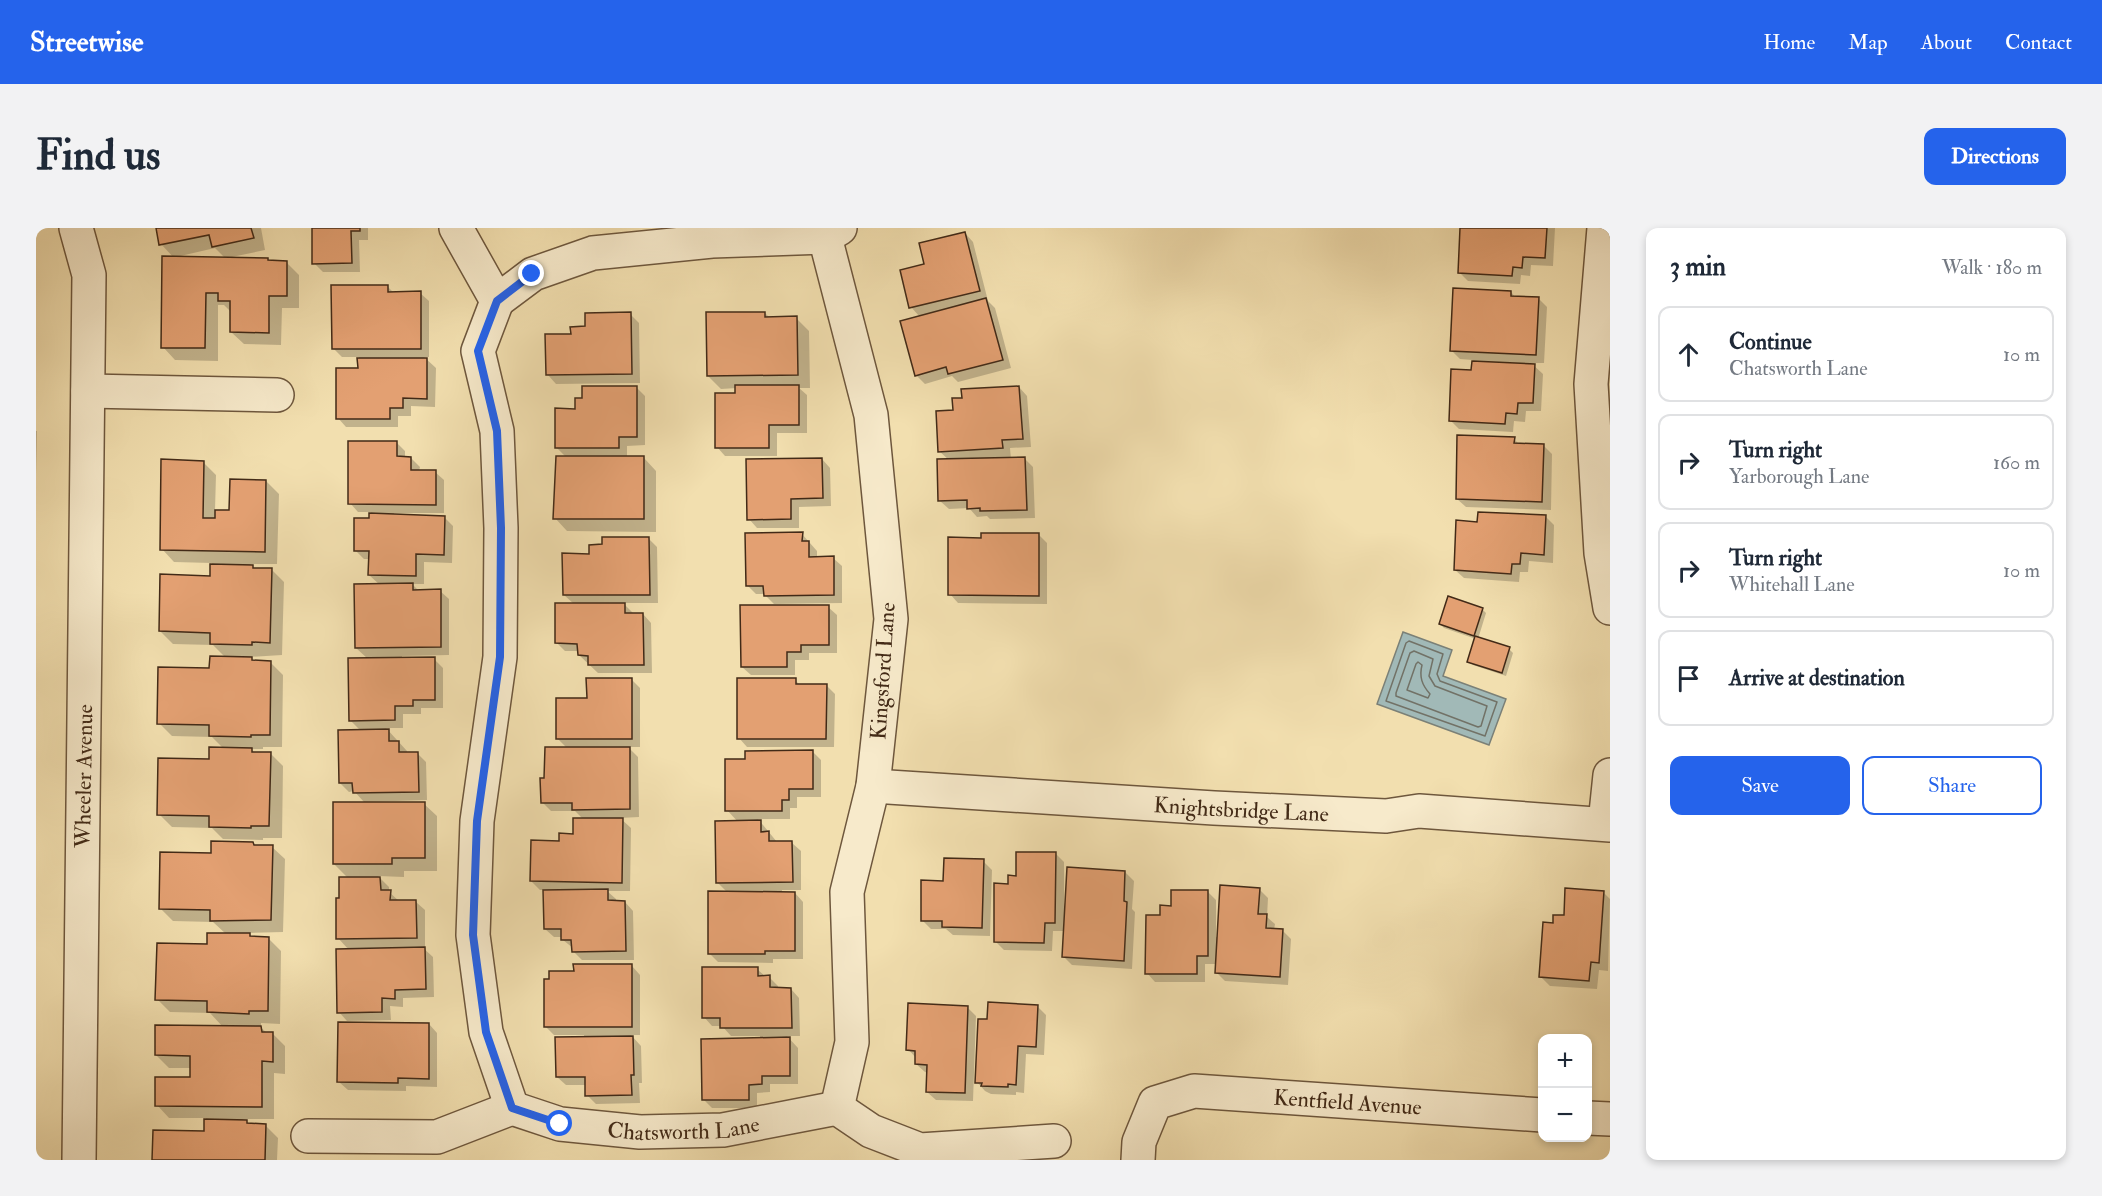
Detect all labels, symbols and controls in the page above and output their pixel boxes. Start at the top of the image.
text: Streetwise [30,25,144,60]
text: Home [1763,29,1815,56]
text: Map [1848,29,1888,56]
text: About [1921,29,1972,56]
text: Contact [2005,29,2072,56]
button: Directions [1924,128,2066,185]
text: Find us [36,130,160,182]
text: 3 min [1670,251,1726,283]
text: Walk · 180 m [1942,255,2042,280]
route end [518,260,544,286]
text: Continue [1729,328,1812,356]
icon: ahead [1672,338,1705,371]
text: 10 m [2003,342,2040,367]
text: Chatsworth Lane [1729,356,1868,381]
text: Turn right [1729,436,1822,464]
icon: right [1672,446,1705,479]
text: 160 m [1993,450,2040,475]
text: Yarborough Lane [1729,464,1869,489]
text: Turn right [1729,544,1822,572]
icon: right [1672,554,1705,587]
text: 10 m [2003,558,2040,583]
text: Whitehall Lane [1729,572,1855,597]
street label: Kingsford Lane [864,601,902,741]
icon: arrive [1672,662,1705,695]
text: Arrive at destination [1729,664,1905,692]
street label: Wheeler Avenue [69,704,99,849]
button: Save [1670,756,1850,815]
button: Share [1862,756,2042,815]
street label: Knightsbridge Lane [1153,791,1329,828]
map controls [1538,1034,1592,1142]
button: + [1538,1034,1592,1088]
street label: Kentfield Avenue [1272,1084,1423,1122]
button: − [1538,1088,1592,1142]
route start [546,1110,572,1136]
street label: Chatsworth Lane [606,1110,762,1147]

